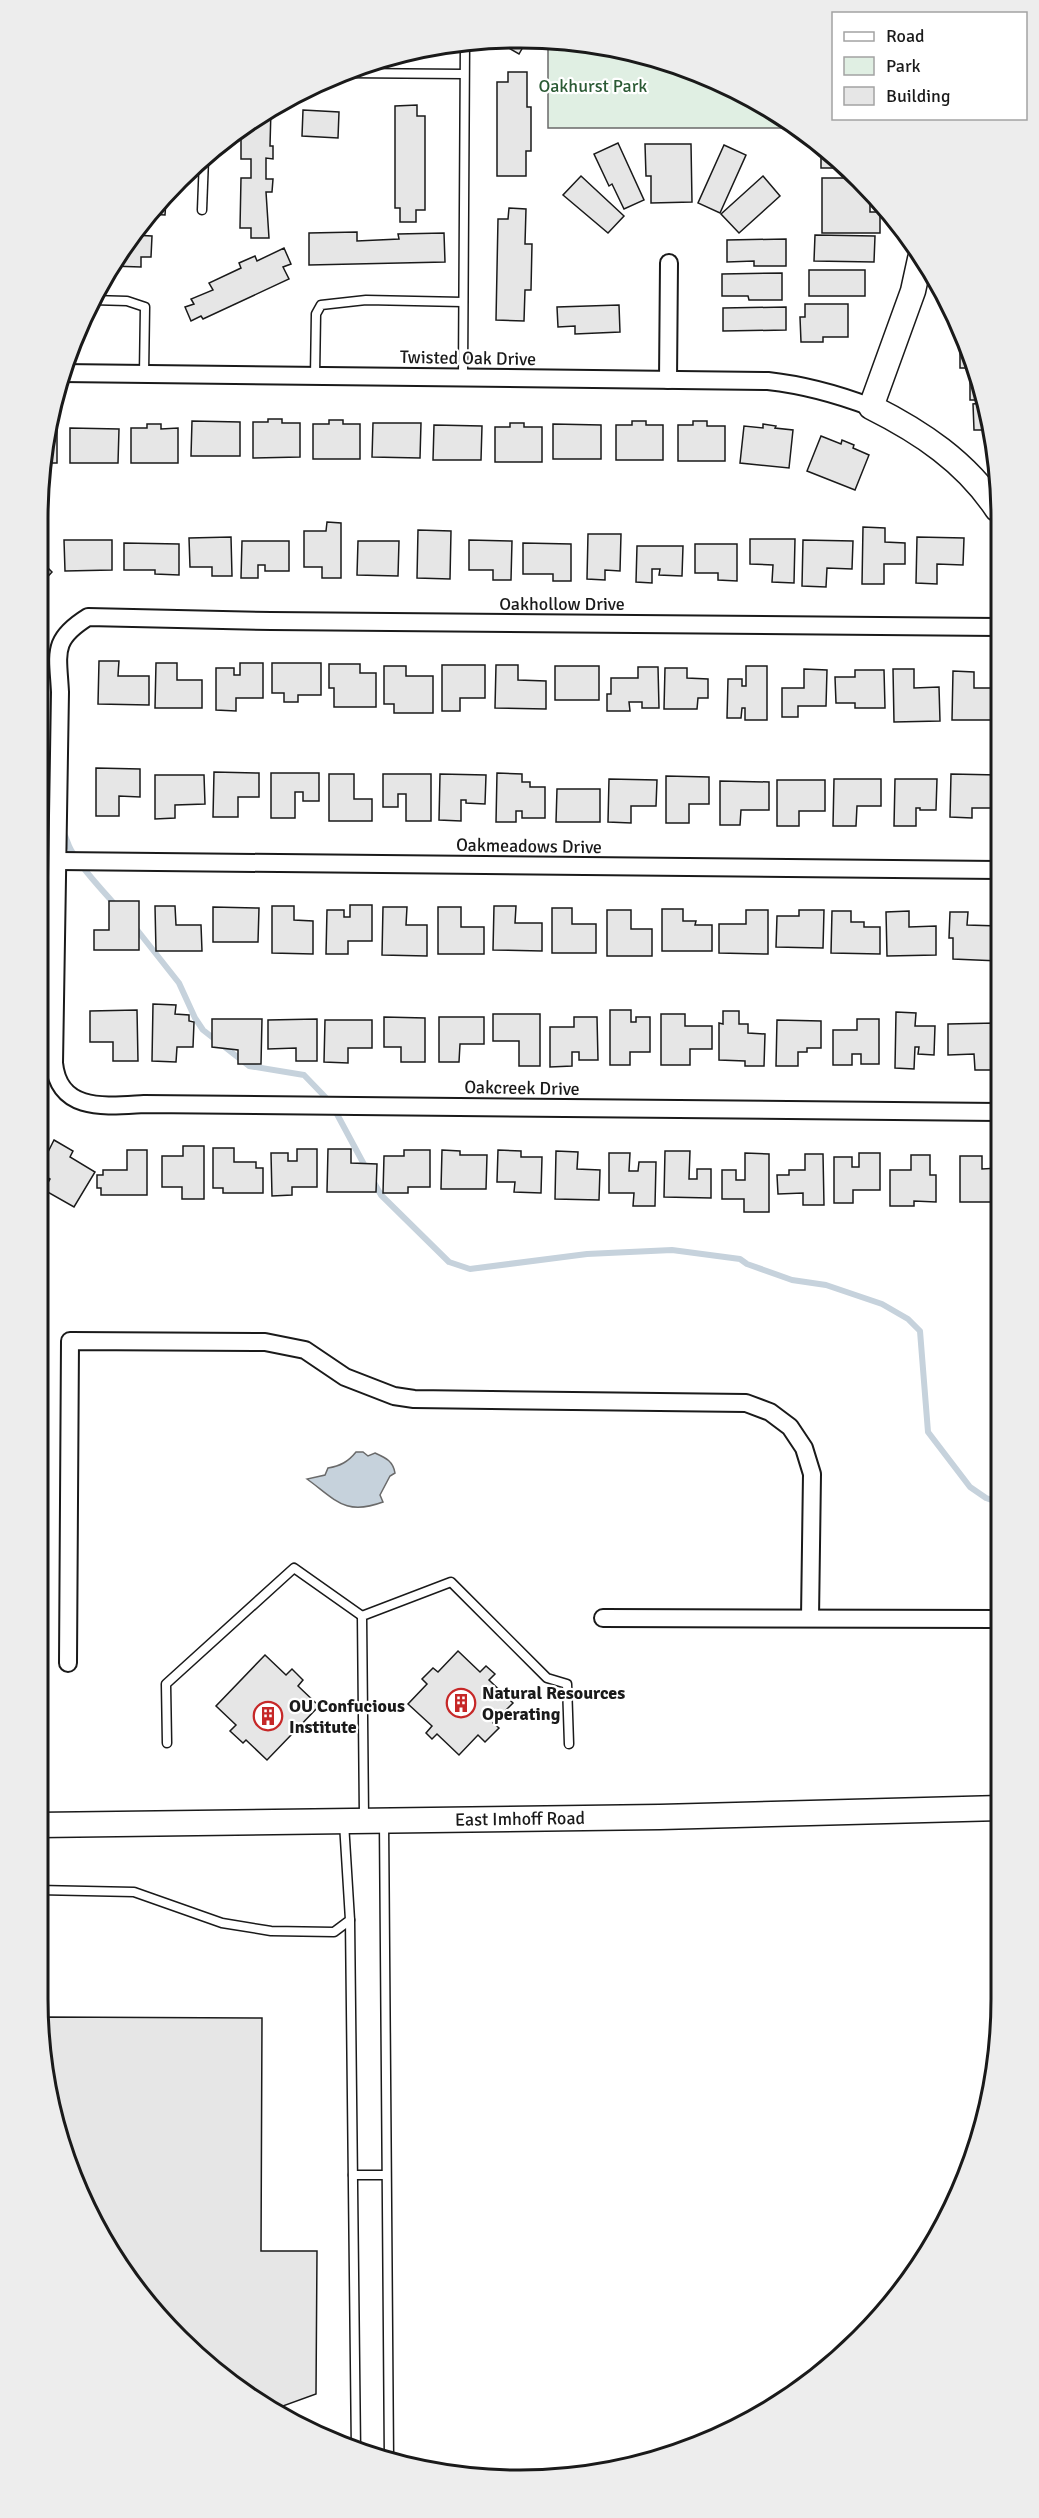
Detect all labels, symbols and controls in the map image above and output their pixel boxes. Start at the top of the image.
legend [832,12,1027,120]
text: Road [886,25,925,47]
text: Park [886,55,921,77]
park label: Oakhurst Park [539,75,647,97]
text: Building [886,85,950,107]
street label: Twisted Oak Drive [400,346,536,370]
street label: Oakhollow Drive [499,593,625,615]
street label: Oakmeadows Drive [456,834,602,858]
street label: Oakcreek Drive [464,1076,580,1100]
place label: Natural Resources Operating [482,1682,625,1725]
building icon: Natural Resources Operating [445,1687,477,1719]
place label: OU Confucious Institute [289,1695,405,1738]
building icon: OU Confucious Institute [252,1700,284,1732]
street label: East Imhoff Road [455,1807,585,1831]

